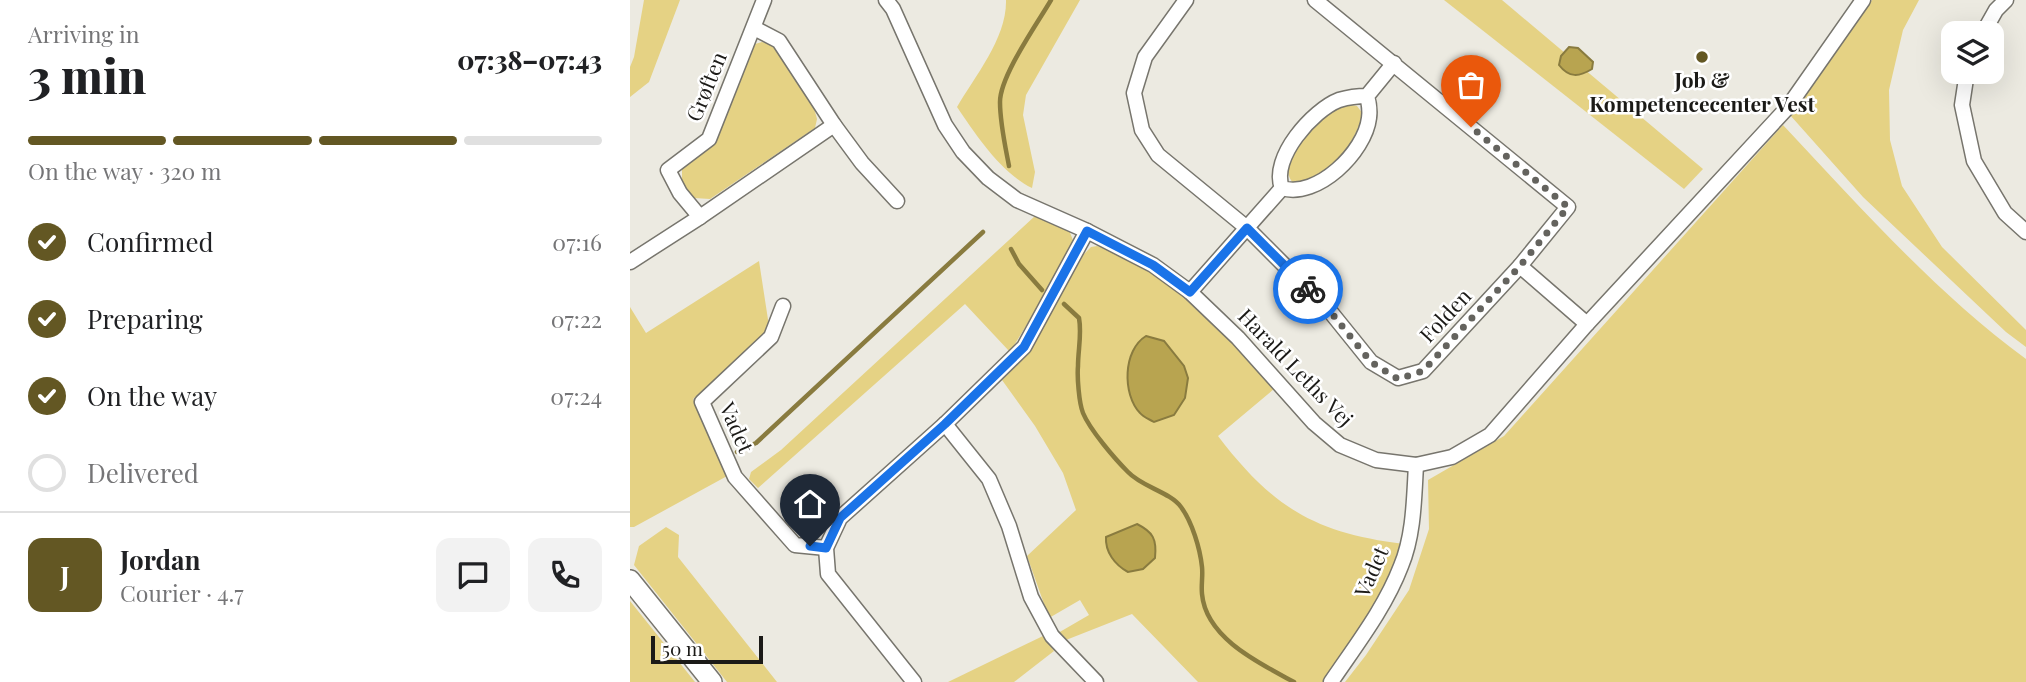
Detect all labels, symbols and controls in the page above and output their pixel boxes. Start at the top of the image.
text: Arriving in [28,18,140,49]
map controls [1941,21,2004,84]
button: layers [1941,21,2004,84]
text: 07:38–07:43 [457,42,602,77]
text: 3 min [28,44,146,106]
street label: Grøften [679,47,732,125]
marker: Job & Kompetencecenter Vest [1694,49,1710,65]
pin [1441,55,1501,127]
place label: Job & Kompetencecenter Vest [1589,65,1815,117]
icon: bag [1452,66,1490,104]
text: On the way · 320 m [28,155,221,186]
icon: check [28,223,66,261]
text: Confirmed [87,224,214,259]
text: 07:16 [552,226,602,257]
courier [1273,254,1343,324]
icon: bike [1289,270,1327,308]
street label: Folden [1413,281,1477,348]
icon: check [28,300,66,338]
text: Preparing [87,301,203,336]
street label: Harald Leths Vej [1233,301,1360,432]
text: 07:22 [551,303,602,334]
icon: check [28,377,66,415]
text: On the way [87,378,217,413]
text: 07:24 [550,380,602,411]
street label: Vadet [714,397,762,457]
text: Delivered [87,455,199,490]
pin [780,474,840,546]
icon: home [791,485,829,523]
button: chat [436,538,510,612]
button: phone [528,538,602,612]
street label: Vadet [1346,541,1394,602]
text: Jordan [120,542,200,577]
text: J [60,558,70,593]
text: Courier · 4.7 [120,577,244,608]
scale bar [651,633,763,665]
text: 50 m [662,635,703,661]

